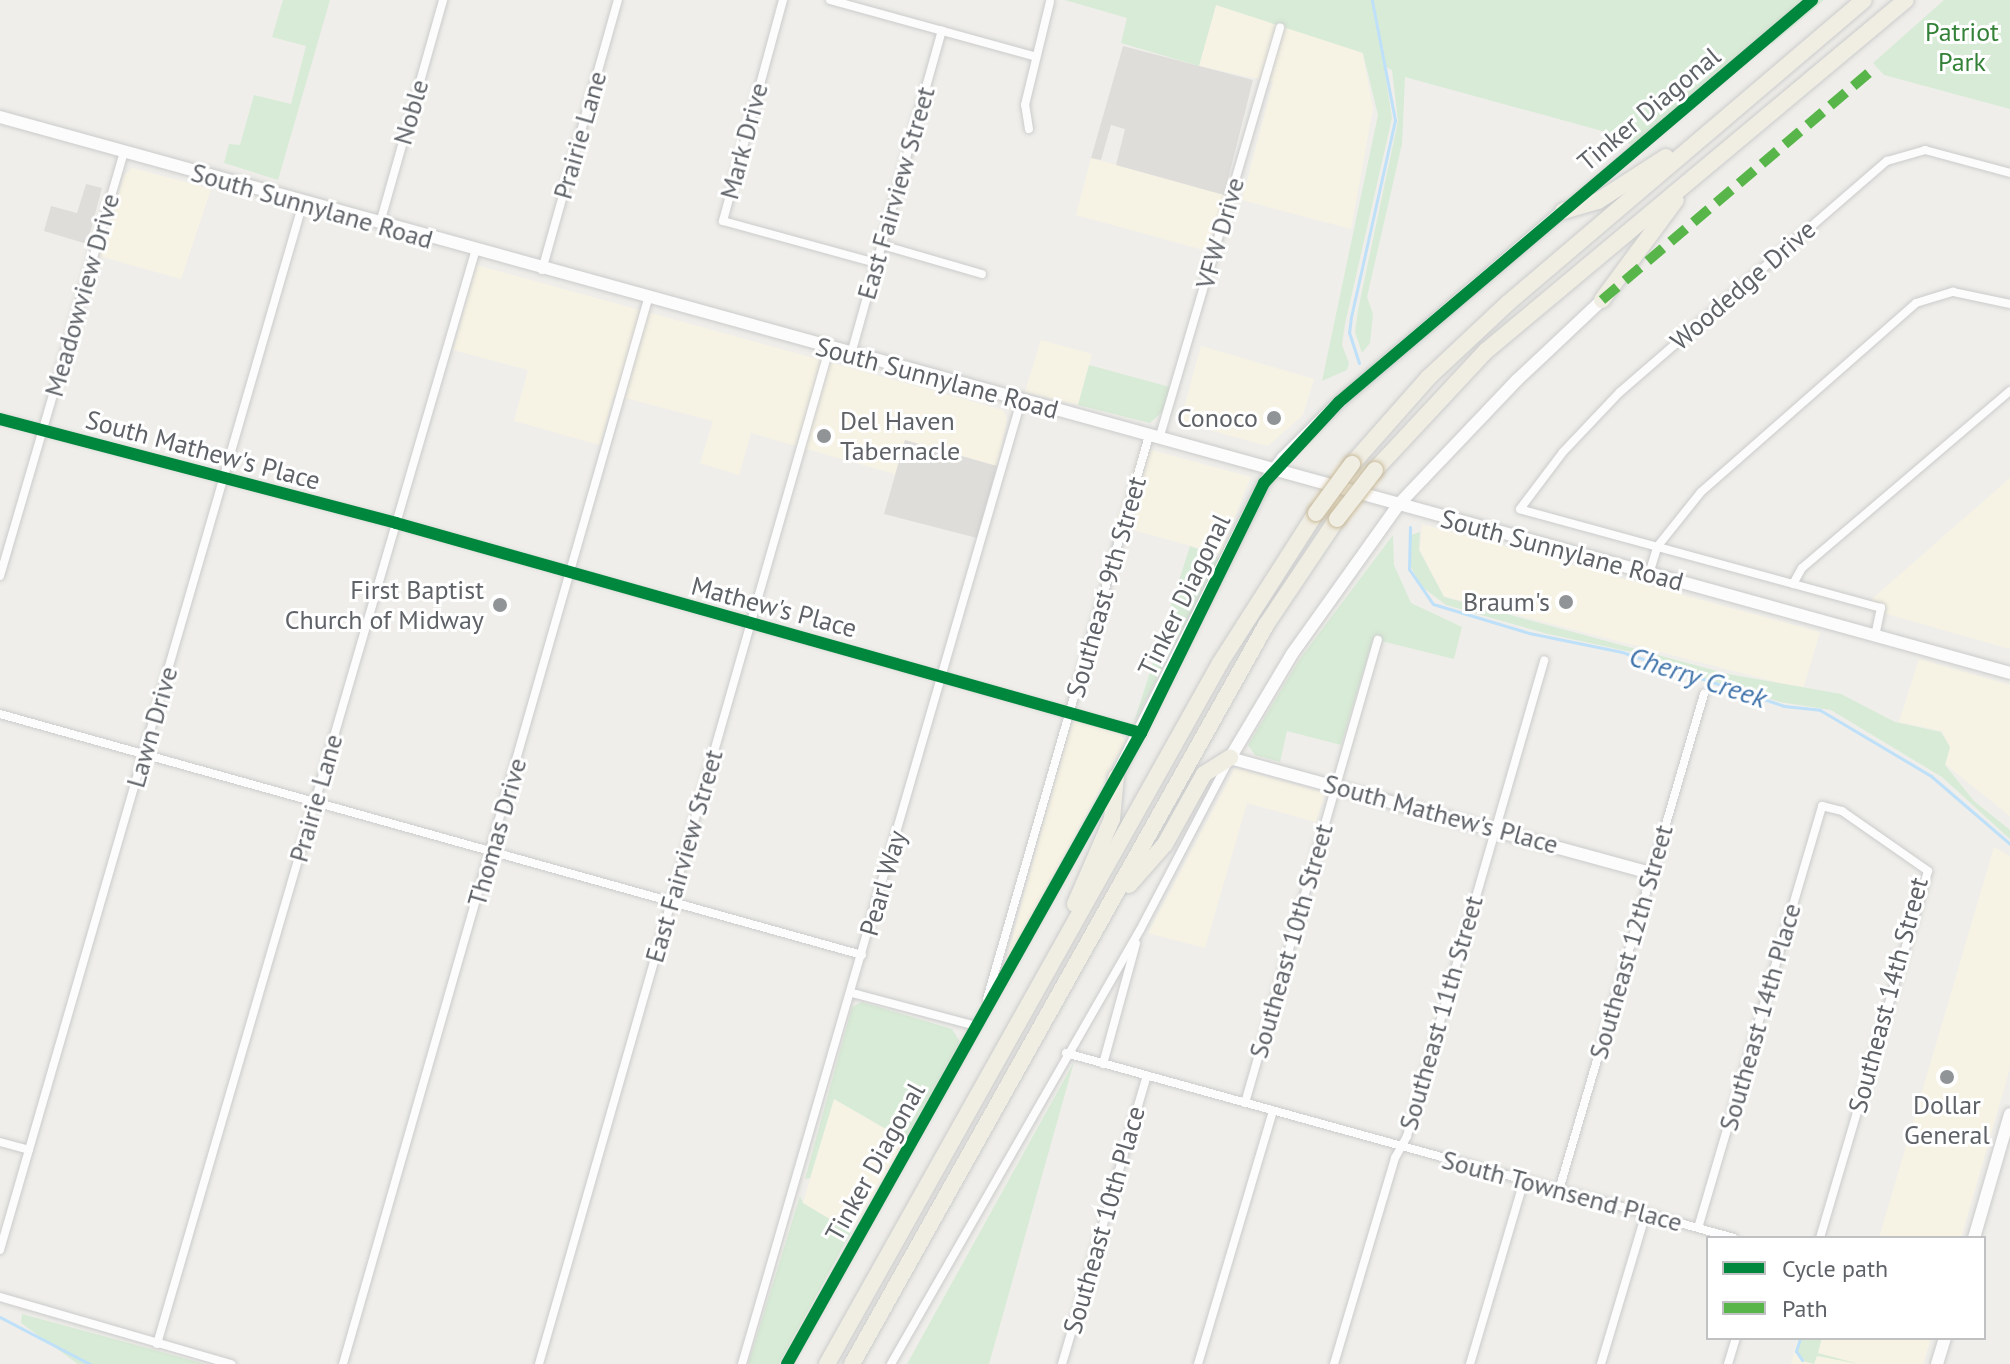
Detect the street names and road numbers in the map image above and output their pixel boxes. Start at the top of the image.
street label: Tinker Diagonal [1571,40,1727,178]
street label: Prairie Lane [547,67,613,203]
street label: Noble [387,76,435,148]
street label: Mark Drive [713,79,775,203]
street label: East Fairview Street [851,83,941,303]
street label: South Sunnylane Road [188,157,436,255]
street label: VFW Drive [1189,173,1251,293]
street label: Meadowview Drive [38,190,126,400]
street label: Woodedge Drive [1664,214,1822,356]
street label: South Sunnylane Road [812,331,1062,425]
street label: South Mathew's Place [82,404,324,496]
street label: Southeast 9th Street [1060,473,1152,701]
street label: South Sunnylane Road [1437,503,1687,597]
street label: Tinker Diagonal [1131,509,1237,681]
street label: Mathew's Place [688,570,860,644]
street label: Lawn Drive [120,663,184,791]
street label: Prairie Lane [283,730,349,866]
street label: East Fairview Street [639,746,729,966]
street label: Thomas Drive [461,754,533,910]
street label: South Mathew's Place [1320,768,1562,860]
street label: Southeast 10th Street [1243,820,1339,1062]
street label: Southeast 12th Street [1583,821,1679,1063]
street label: Pearl Way [853,827,913,939]
street label: Southeast 14th Street [1842,874,1934,1116]
street label: Southeast 11th Street [1393,892,1489,1134]
street label: Southeast 14th Place [1713,900,1807,1134]
street label: Tinker Diagonal [819,1077,931,1247]
street label: Southeast 10th Place [1057,1103,1151,1337]
street label: South Townsend Place [1438,1144,1686,1238]

